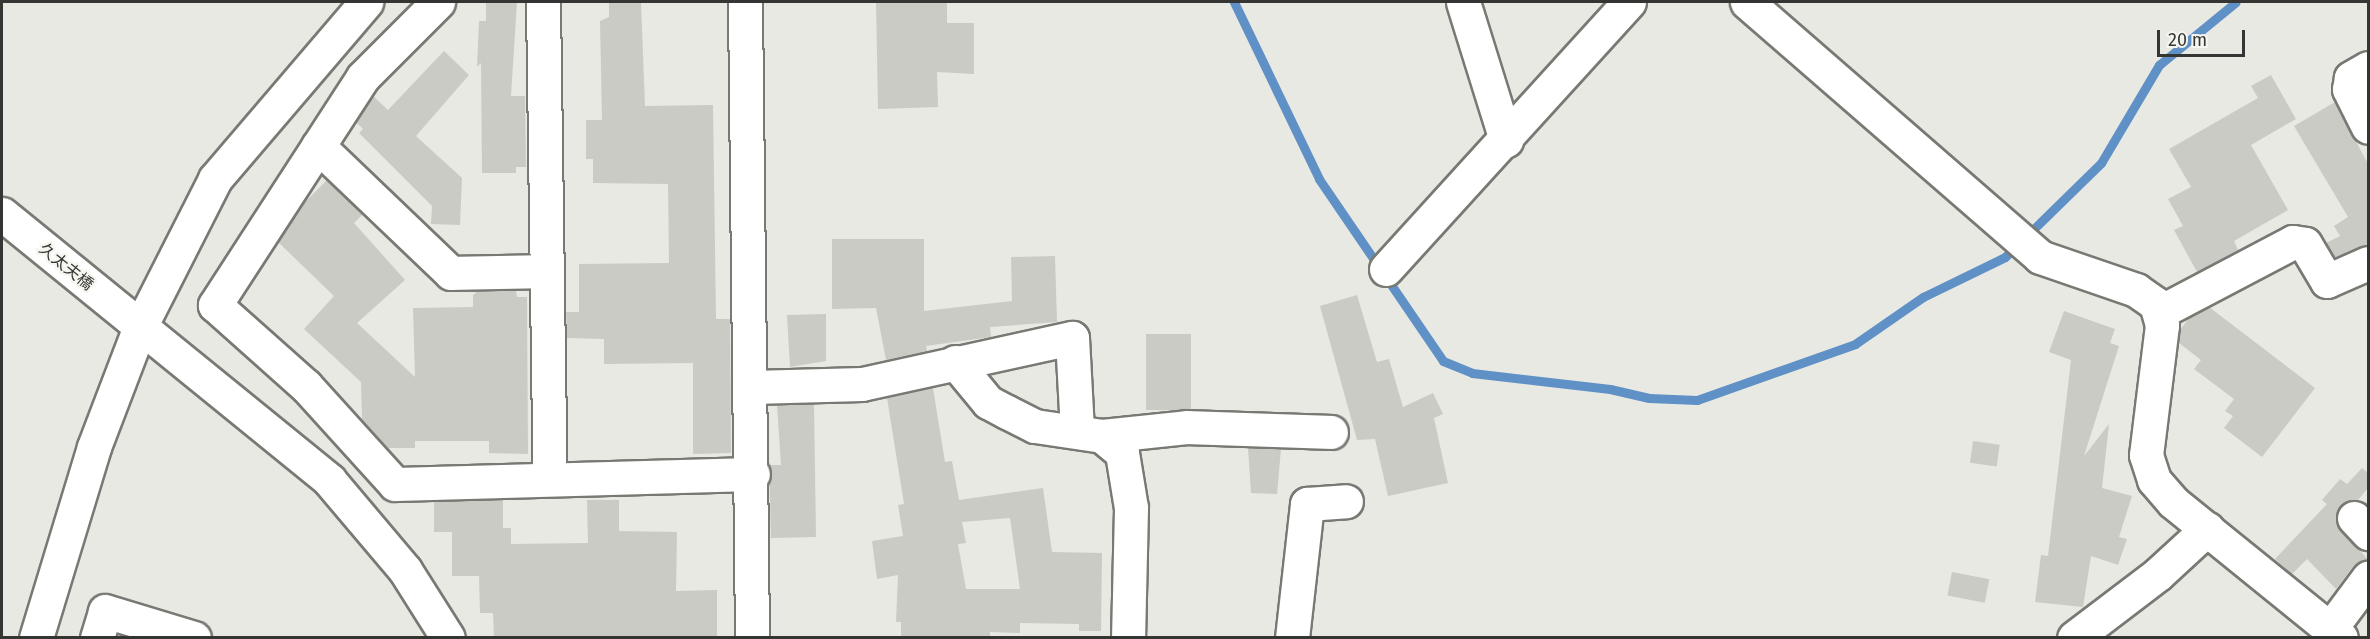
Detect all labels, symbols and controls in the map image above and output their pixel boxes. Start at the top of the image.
scale bar [2160,18,2248,56]
text: 20 m [2168,29,2207,51]
street label: 久太夫橋 [35,239,97,295]

